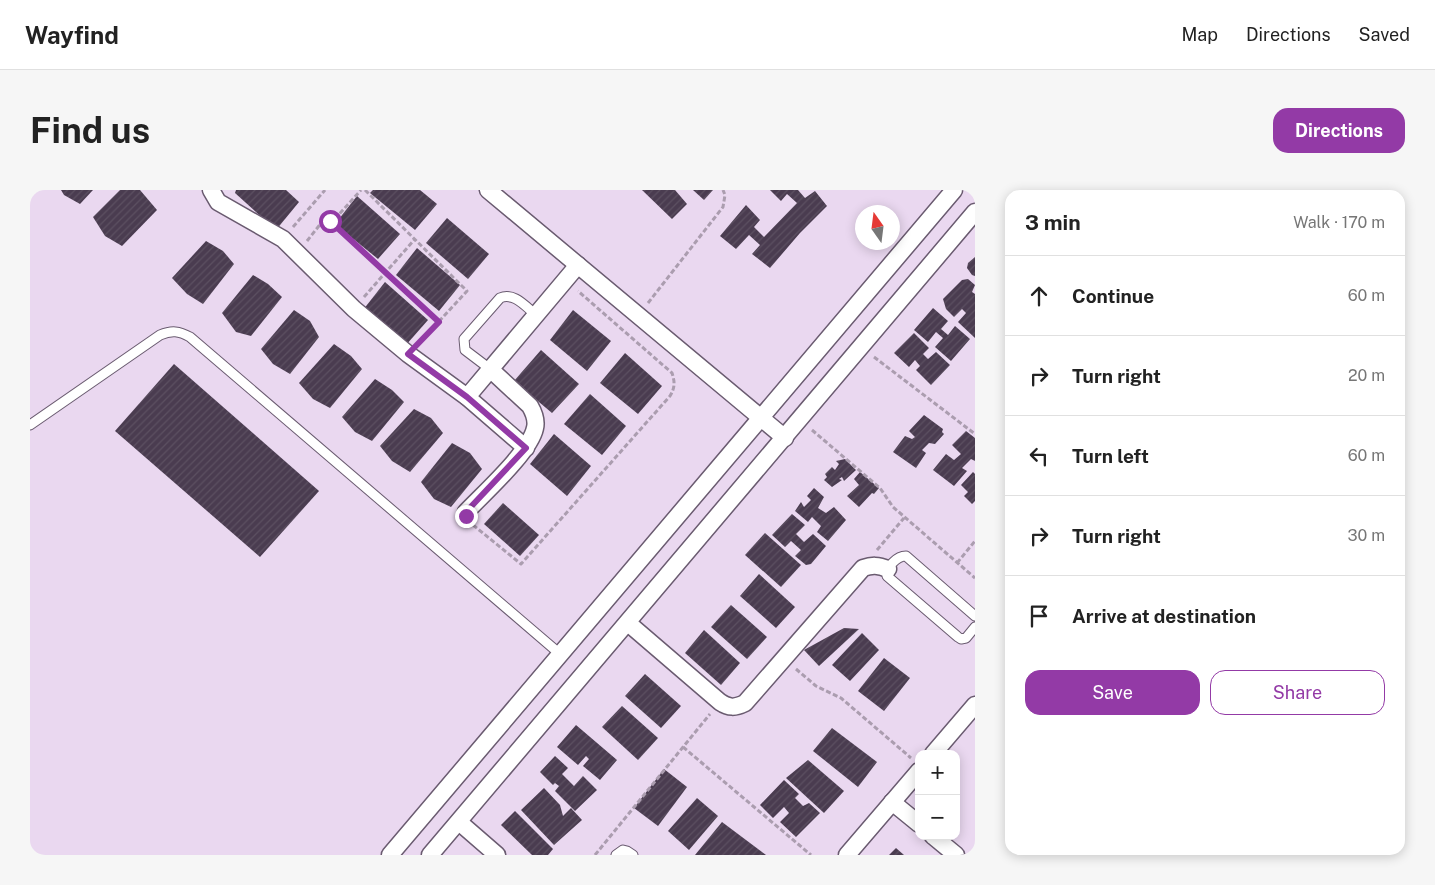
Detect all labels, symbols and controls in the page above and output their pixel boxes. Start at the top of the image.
text: Wayfind [25,21,119,49]
text: Map [1181,24,1218,45]
text: Directions [1246,24,1331,45]
text: Saved [1359,24,1410,45]
button: Directions [1273,108,1405,153]
text: Find us [30,110,150,151]
north arrow [855,205,900,250]
route start [319,210,342,233]
text: 3 min [1025,210,1081,235]
text: Walk · 170 m [1293,213,1385,232]
icon: ahead [1025,282,1053,310]
text: Continue [1072,285,1154,307]
text: 60 m [1348,286,1385,305]
icon: right [1025,362,1053,390]
text: Turn right [1072,365,1161,387]
text: 20 m [1348,366,1385,385]
icon: left [1025,442,1053,470]
text: Turn left [1072,445,1149,467]
text: 60 m [1348,446,1385,465]
route end [455,505,478,528]
icon: right [1025,522,1053,550]
text: Turn right [1072,525,1161,547]
text: 30 m [1348,526,1385,545]
icon: arrive [1025,602,1053,630]
text: Arrive at destination [1072,605,1256,627]
button: Save [1025,670,1200,715]
button: Share [1210,670,1385,715]
map controls [915,750,960,840]
button: + [915,750,960,795]
button: − [915,795,960,840]

